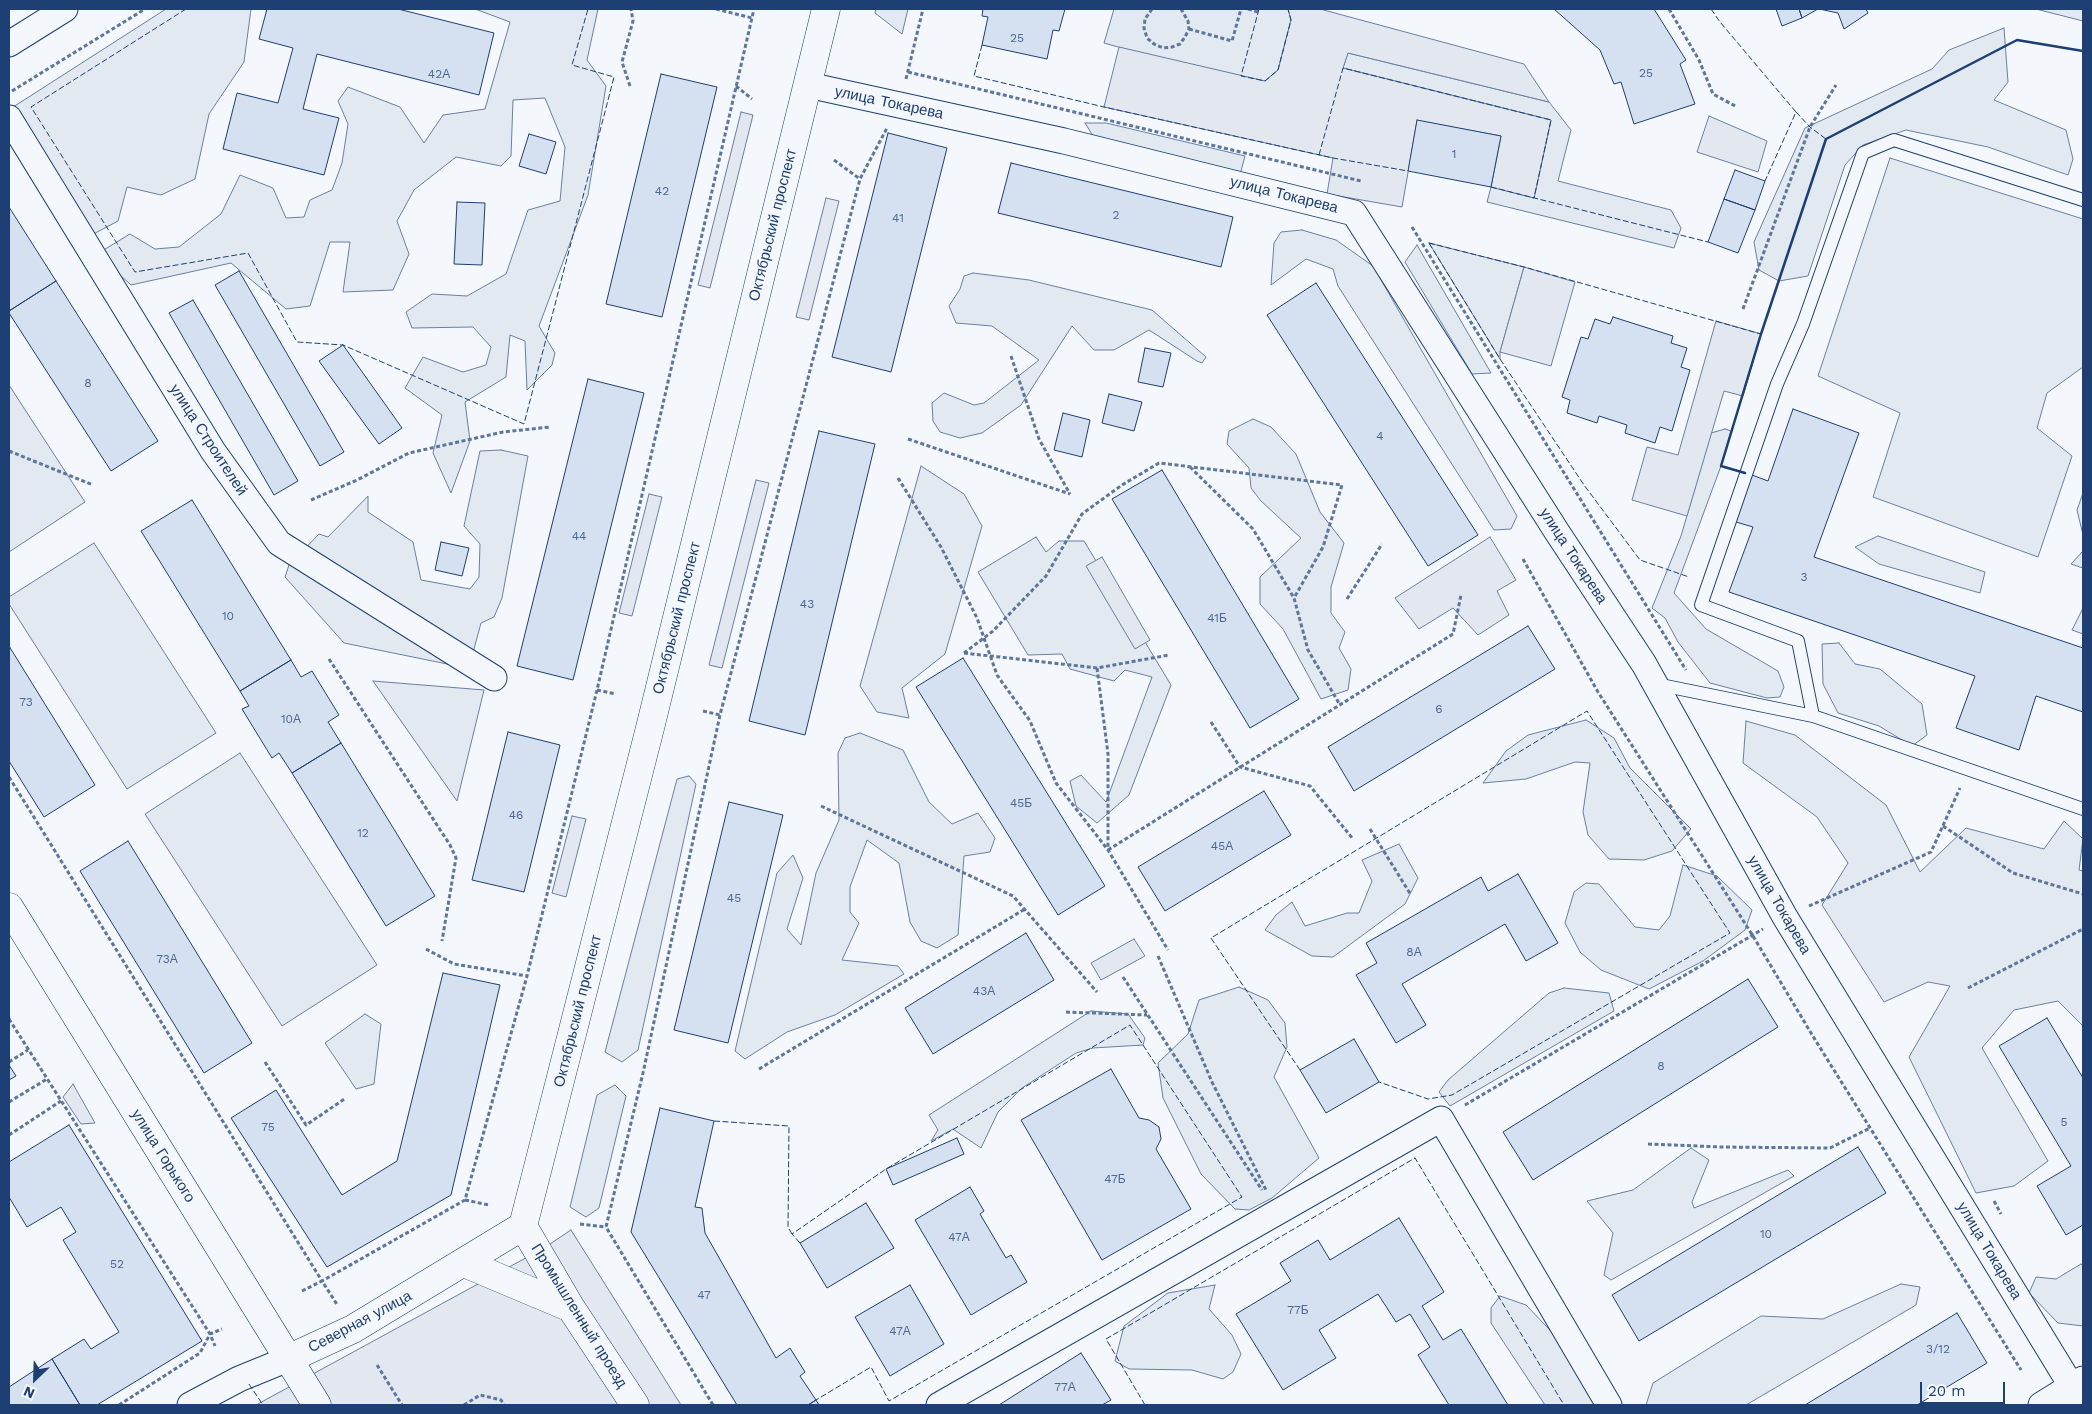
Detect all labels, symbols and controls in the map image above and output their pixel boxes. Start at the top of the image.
house number: 25 [1010,31,1024,45]
house number: 25 [1639,66,1653,80]
house number: 42А [428,67,450,81]
street label: улица Токарева [833,83,945,123]
street label: Октябрьский проспект [745,147,801,303]
house number: 1 [1452,147,1456,161]
street label: улица Токарева [1228,173,1340,217]
house number: 42 [655,184,669,198]
house number: 2 [1113,208,1119,222]
house number: 41 [892,211,904,225]
house number: 8 [84,376,92,390]
street label: улица Строителей [165,381,251,499]
house number: 4 [1376,429,1384,443]
street label: улица Токарева [1535,505,1611,607]
house number: 44 [572,529,586,543]
street label: Октябрьский проспект [649,540,705,696]
house number: 3 [1801,570,1807,584]
house number: 43 [800,597,814,611]
house number: 10 [222,609,234,623]
house number: 41Б [1207,611,1227,625]
house number: 73 [19,695,33,709]
house number: 6 [1435,702,1443,716]
house number: 10А [281,712,301,726]
house number: 45Б [1010,796,1032,810]
house number: 46 [509,808,523,822]
house number: 12 [357,826,369,840]
house number: 45А [1211,839,1233,853]
street label: улица Токарева [1744,853,1814,957]
house number: 45 [727,891,741,905]
street label: Октябрьский проспект [550,933,606,1089]
house number: 8А [1406,945,1422,959]
house number: 73А [156,952,178,966]
house number: 43А [973,984,995,998]
house number: 8 [1657,1059,1665,1073]
street label: улица Горького [127,1106,199,1206]
house number: 5 [2061,1115,2067,1129]
house number: 75 [261,1120,275,1134]
house number: 47Б [1104,1172,1126,1186]
street label: улица Токарева [1953,1199,2025,1303]
house number: 10 [1760,1227,1772,1241]
house number: 47А [948,1230,970,1244]
street label: Промышленный проезд [527,1241,631,1391]
house number: 52 [110,1257,124,1271]
street label: Северная улица [305,1287,415,1357]
house number: 47 [697,1288,711,1302]
house number: 77Б [1287,1303,1309,1317]
house number: 47А [889,1324,911,1338]
house number: 3/12 [1926,1342,1950,1356]
north arrow [10,1354,60,1404]
scale bar [1922,1372,2007,1404]
house number: 77А [1054,1380,1076,1394]
text: 20 m [1928,1382,1966,1400]
text: N [21,1383,37,1402]

